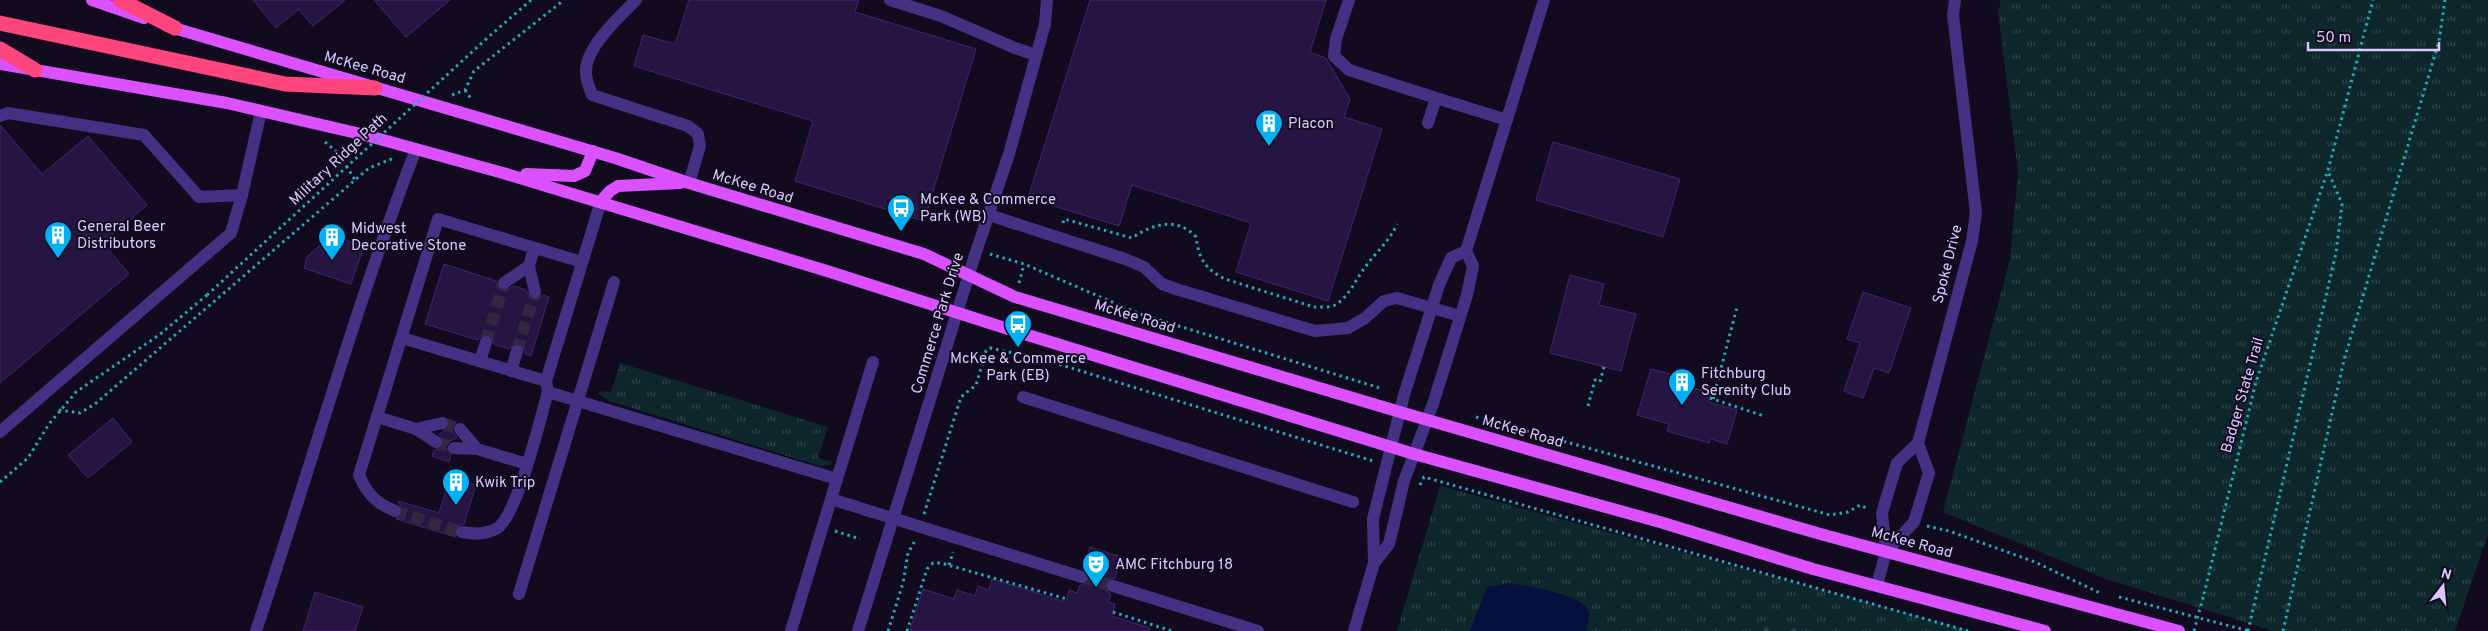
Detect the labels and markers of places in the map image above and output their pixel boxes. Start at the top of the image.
building icon: Placon [1254,108,1284,147]
place label: Placon [1288,115,1334,134]
place label: McKee & Commerce Park (WB) [920,191,1056,227]
bus stop icon: McKee & Commerce Park (WB) [886,193,916,232]
place label: General Beer Distributors [77,218,166,254]
building icon: General Beer Distributors [43,220,73,259]
place label: Midwest Decorative Stone [351,220,466,256]
building icon: Midwest Decorative Stone [317,222,347,261]
bus stop icon: McKee & Commerce Park (EB) [1003,309,1033,348]
place label: McKee & Commerce Park (EB) [950,350,1086,386]
place label: Fitchburg Serenity Club [1701,365,1791,401]
building icon: Fitchburg Serenity Club [1667,367,1697,406]
building icon: Kwik Trip [441,467,471,506]
place label: Kwik Trip [475,474,535,493]
theatre icon: AMC Fitchburg 18 [1081,549,1111,588]
place label: AMC Fitchburg 18 [1115,556,1233,575]

